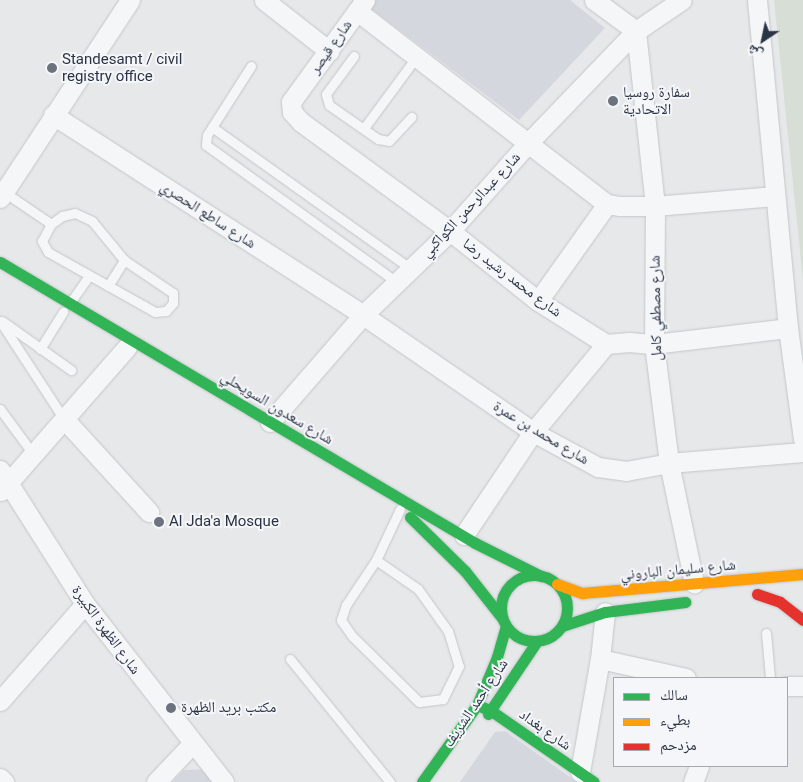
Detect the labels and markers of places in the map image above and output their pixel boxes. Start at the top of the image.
place label: Standesamt / civil registry office [62,50,182,85]
marker: Standesamt / civil registry office [46,62,58,74]
place label: سفارة روسيا الاتحادية [623,83,690,118]
marker: سفارة روسيا الاتحادية [607,95,619,107]
place label: Al Jda'a Mosque [169,513,279,531]
marker: Al Jda'a Mosque [153,516,165,528]
place label: مكتب بريد الظهرة [181,699,276,717]
marker: مكتب بريد الظهرة [165,702,177,714]

